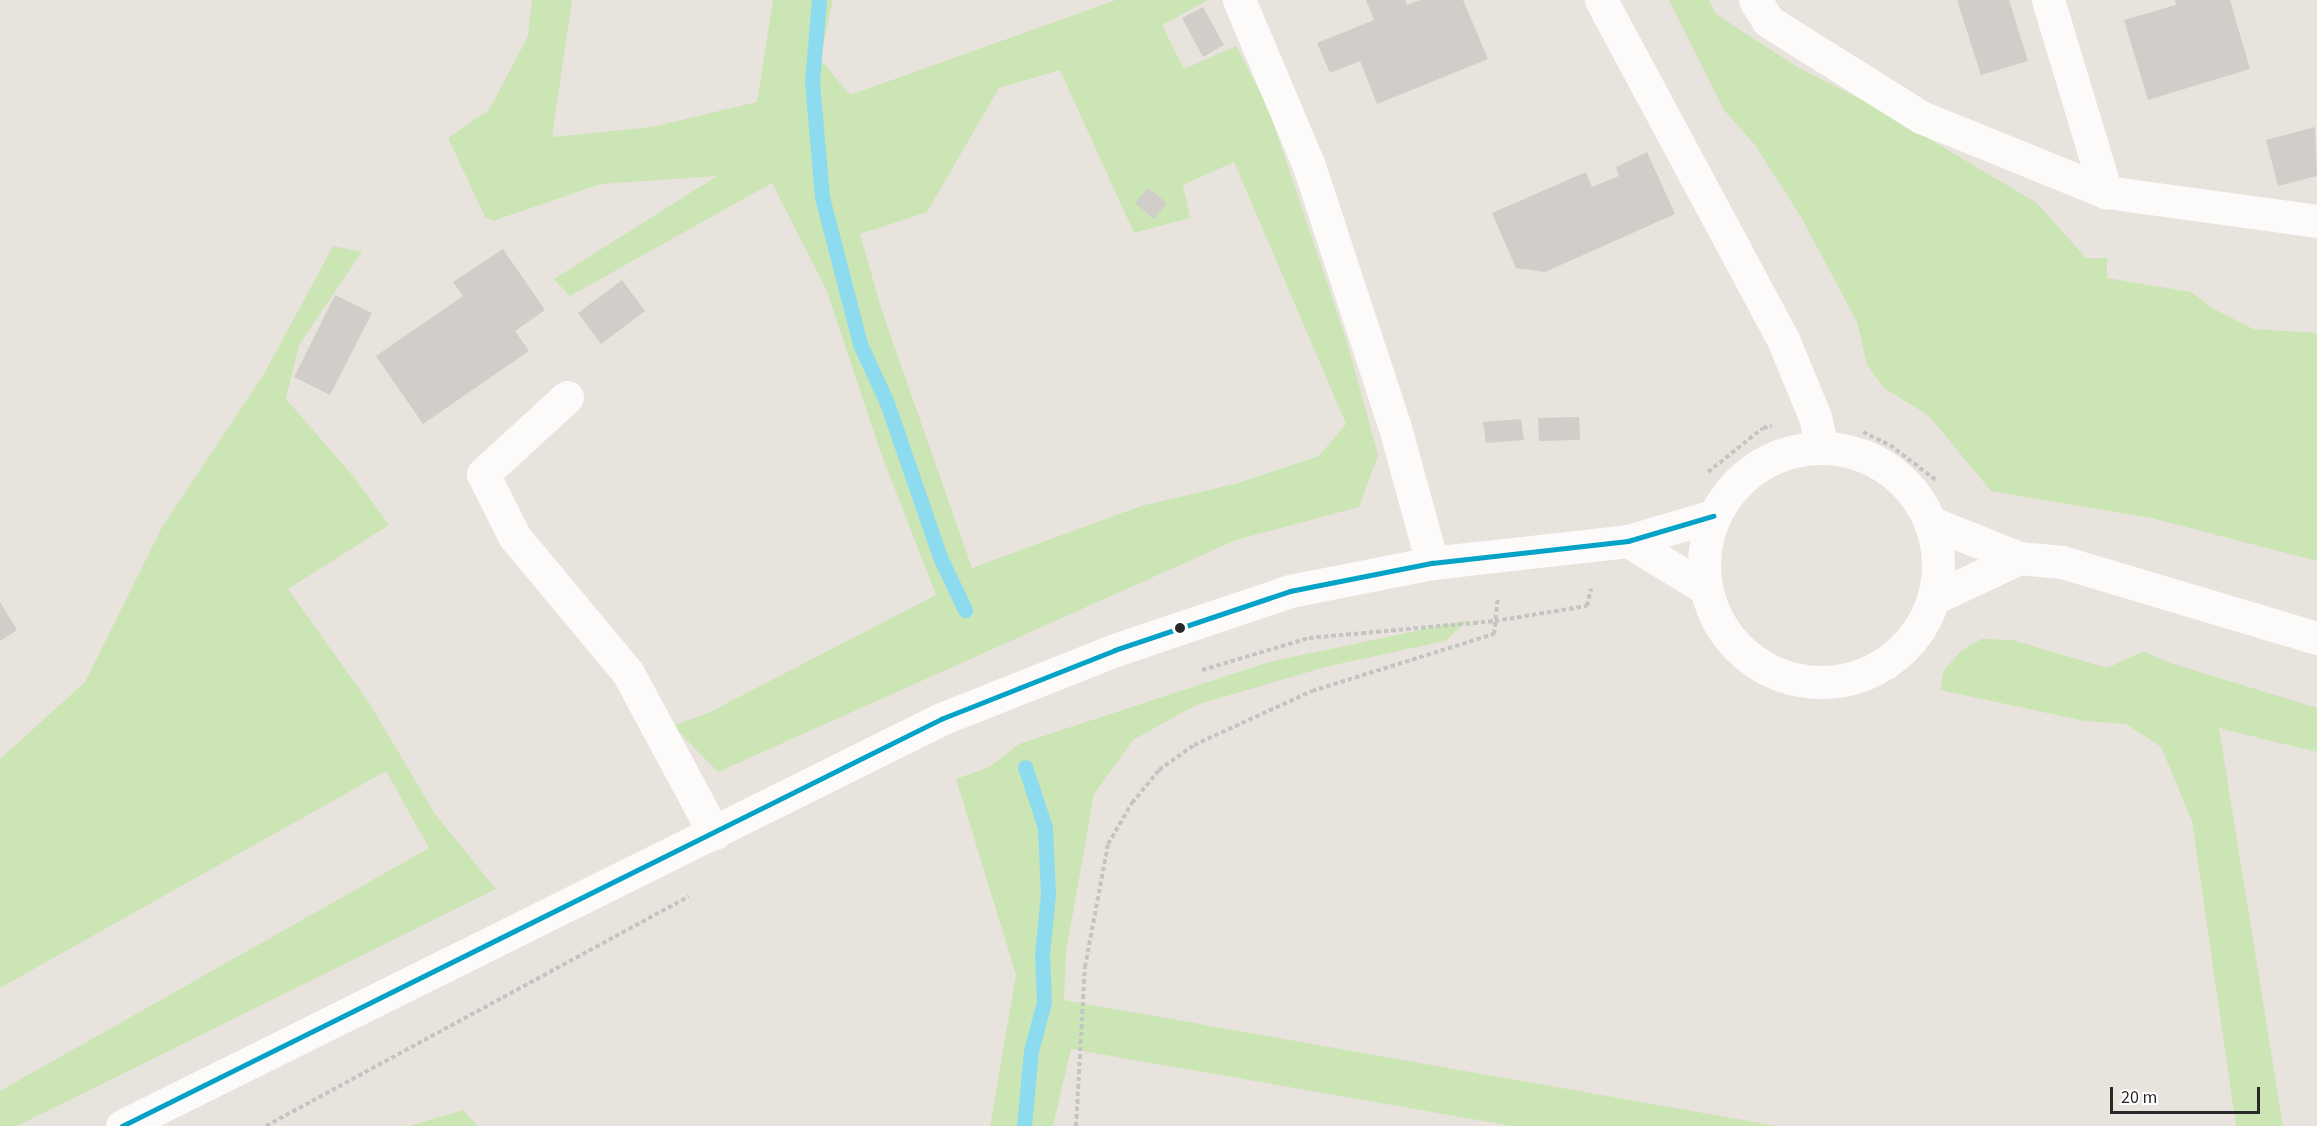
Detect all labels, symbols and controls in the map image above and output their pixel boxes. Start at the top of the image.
unlabelled marker [1174,622,1186,634]
scale bar [2113,1075,2263,1113]
text: 20 m [2121,1085,2157,1110]

